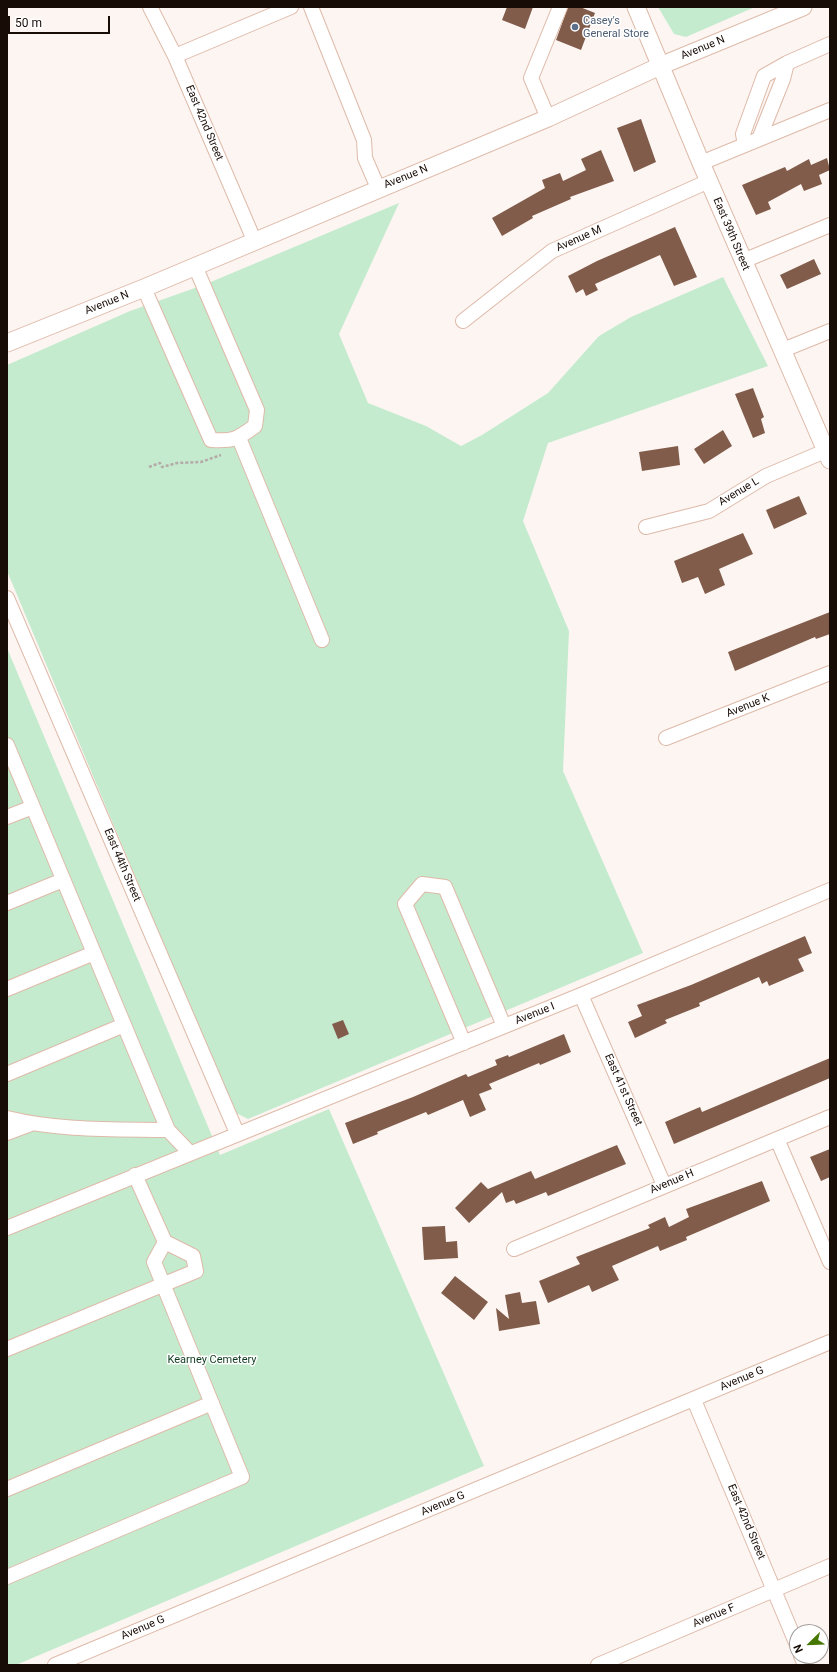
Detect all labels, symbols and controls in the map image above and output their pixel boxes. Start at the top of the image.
scale bar [10,8,112,34]
place label: Casey's General Store [583,14,649,40]
text: 50 m [15,16,42,30]
marker: Casey's General Store [570,22,580,32]
street label: Avenue N [679,33,727,63]
street label: East 42nd Street [182,83,226,163]
street label: Avenue N [382,162,430,192]
street label: East 39th Street [710,196,752,272]
street label: Avenue M [554,223,604,255]
street label: Avenue N [83,288,131,318]
street label: Avenue L [716,475,762,509]
street label: Avenue K [724,691,772,721]
street label: East 44th Street [101,827,143,903]
street label: Avenue I [513,1000,557,1028]
street label: East 41st Street [601,1052,645,1128]
street label: Avenue H [648,1167,696,1197]
park label: Kearney Cemetery [167,1353,257,1367]
street label: Avenue G [718,1364,766,1394]
street label: East 42nd Street [724,1482,768,1562]
street label: Avenue G [419,1489,467,1519]
street label: Avenue F [691,1601,737,1631]
street label: Avenue G [119,1613,167,1643]
north arrow [789,1624,829,1664]
text: N [791,1642,806,1655]

